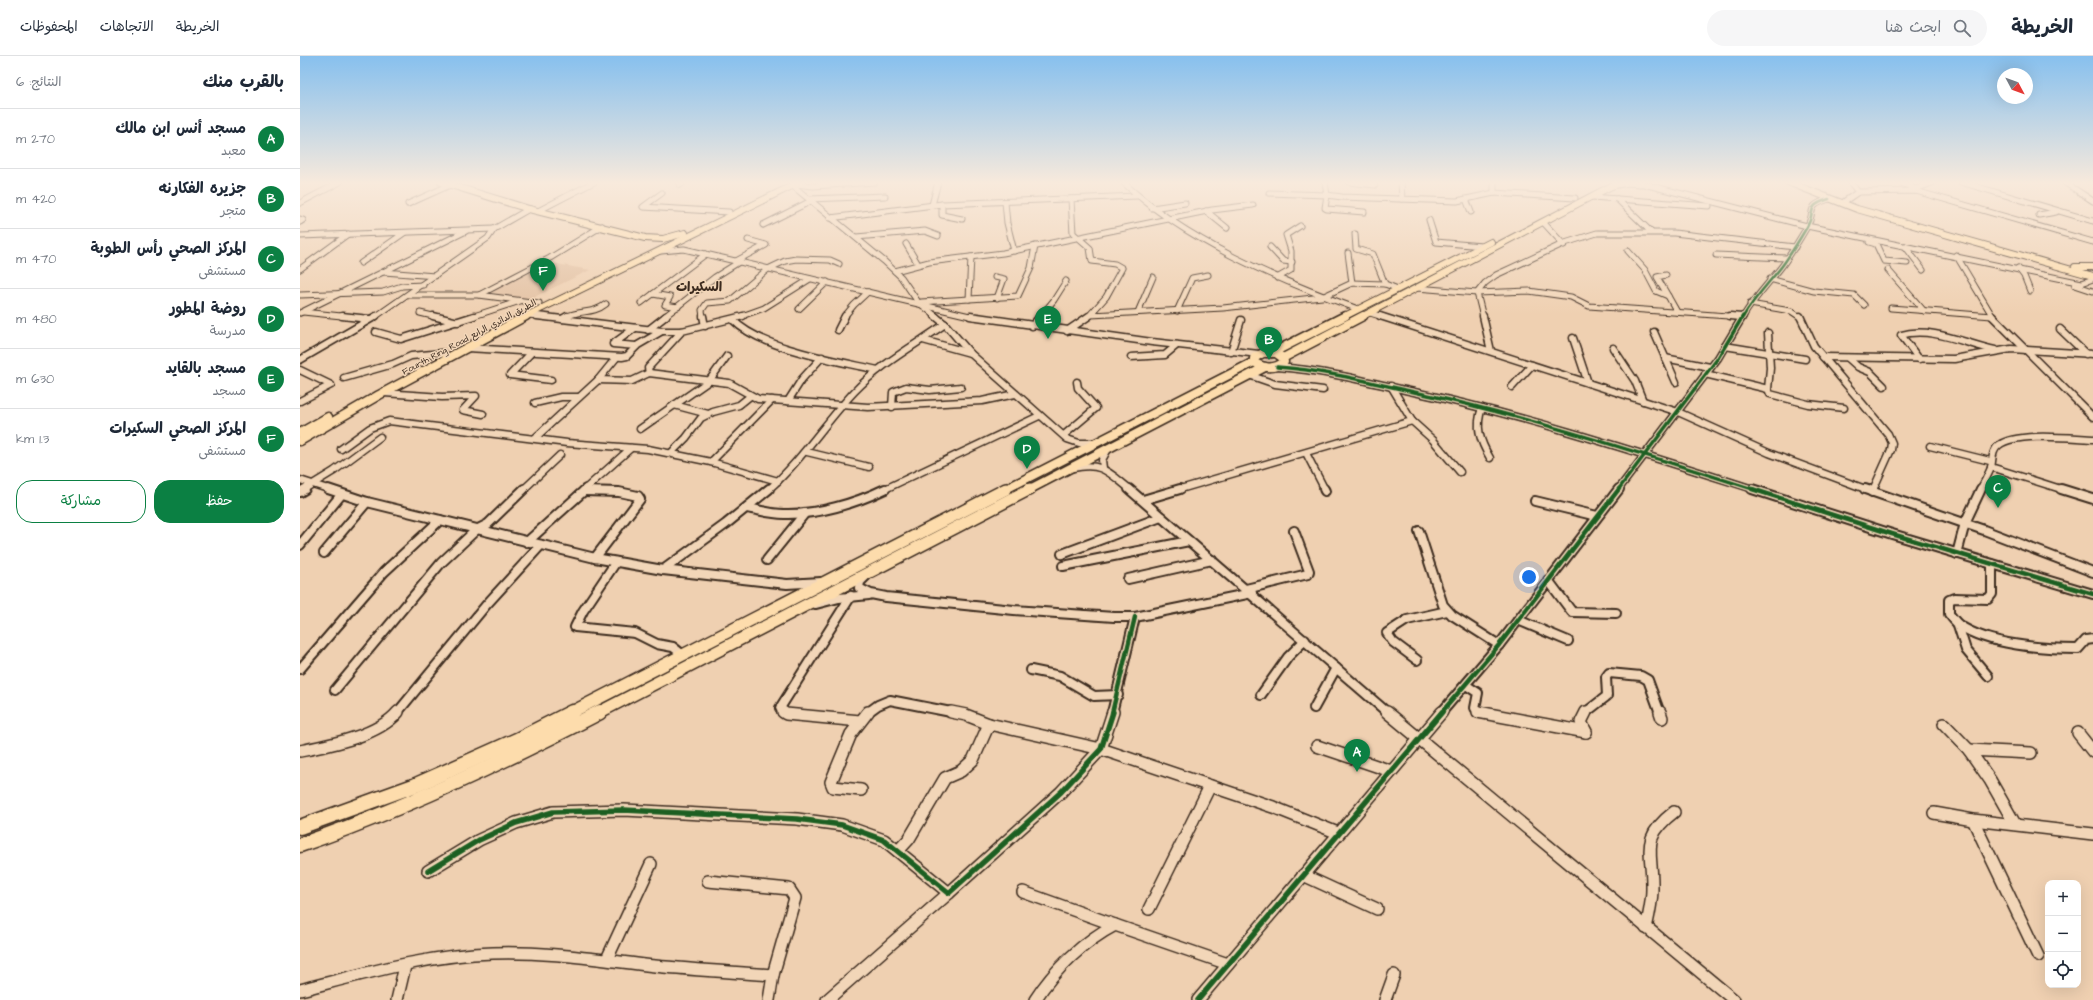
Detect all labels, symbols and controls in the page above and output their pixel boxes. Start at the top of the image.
search box [1707,10,1987,46]
text: الخريطة [2011,14,2073,41]
text: المحفوظات [20,17,78,37]
text: الاتجاهات [100,17,154,37]
text: الخريطة [176,17,219,37]
text: ابحث هنا [1885,17,1941,38]
icon: search [1951,17,1973,39]
north arrow [1997,68,2033,104]
text: بالقرب منك [203,70,284,94]
text: النتائج: 6 [16,73,62,91]
text: مسجد أنس ابن مالك [115,118,246,139]
text: 270 m [16,130,55,148]
text: A [267,130,275,148]
text: معبد [221,142,246,160]
text: جزيره الفكارنه [159,178,246,199]
text: 420 m [16,190,56,208]
text: B [266,190,276,208]
text: متجر [221,202,246,220]
text: المركز الصحي رأس الطوبة [91,238,246,259]
text: 470 m [16,250,56,268]
text: C [266,250,276,268]
pin: F [530,258,556,291]
text: مستشفى [198,262,246,280]
district label: السكيرات [676,278,722,296]
street label: Fourth Ring Road الطريق الدائري الرابع [400,296,539,379]
text: روضة المطور [170,298,246,319]
pin: E [1035,306,1061,339]
text: 480 m [16,310,57,328]
text: D [267,310,275,328]
text: مدرسة [210,322,246,340]
pin: B [1256,327,1282,360]
text: مسجد بالقايد [165,358,246,379]
text: 630 m [16,370,54,388]
text: E [267,370,275,388]
text: مسجد [213,382,246,400]
text: المركز الصحي السكيرات [110,418,246,439]
text: 1.3 km [16,430,49,448]
text: F [267,430,276,448]
pin: D [1014,436,1040,469]
text: مستشفى [198,442,246,460]
pin: C [1985,475,2011,508]
button: مشاركة [16,480,146,523]
button: حفظ [154,480,284,523]
your location [1519,567,1539,587]
pin: A [1344,739,1370,772]
map controls [2045,880,2081,988]
button: + [2045,880,2081,916]
button: − [2045,916,2081,952]
button: locate [2045,952,2081,988]

